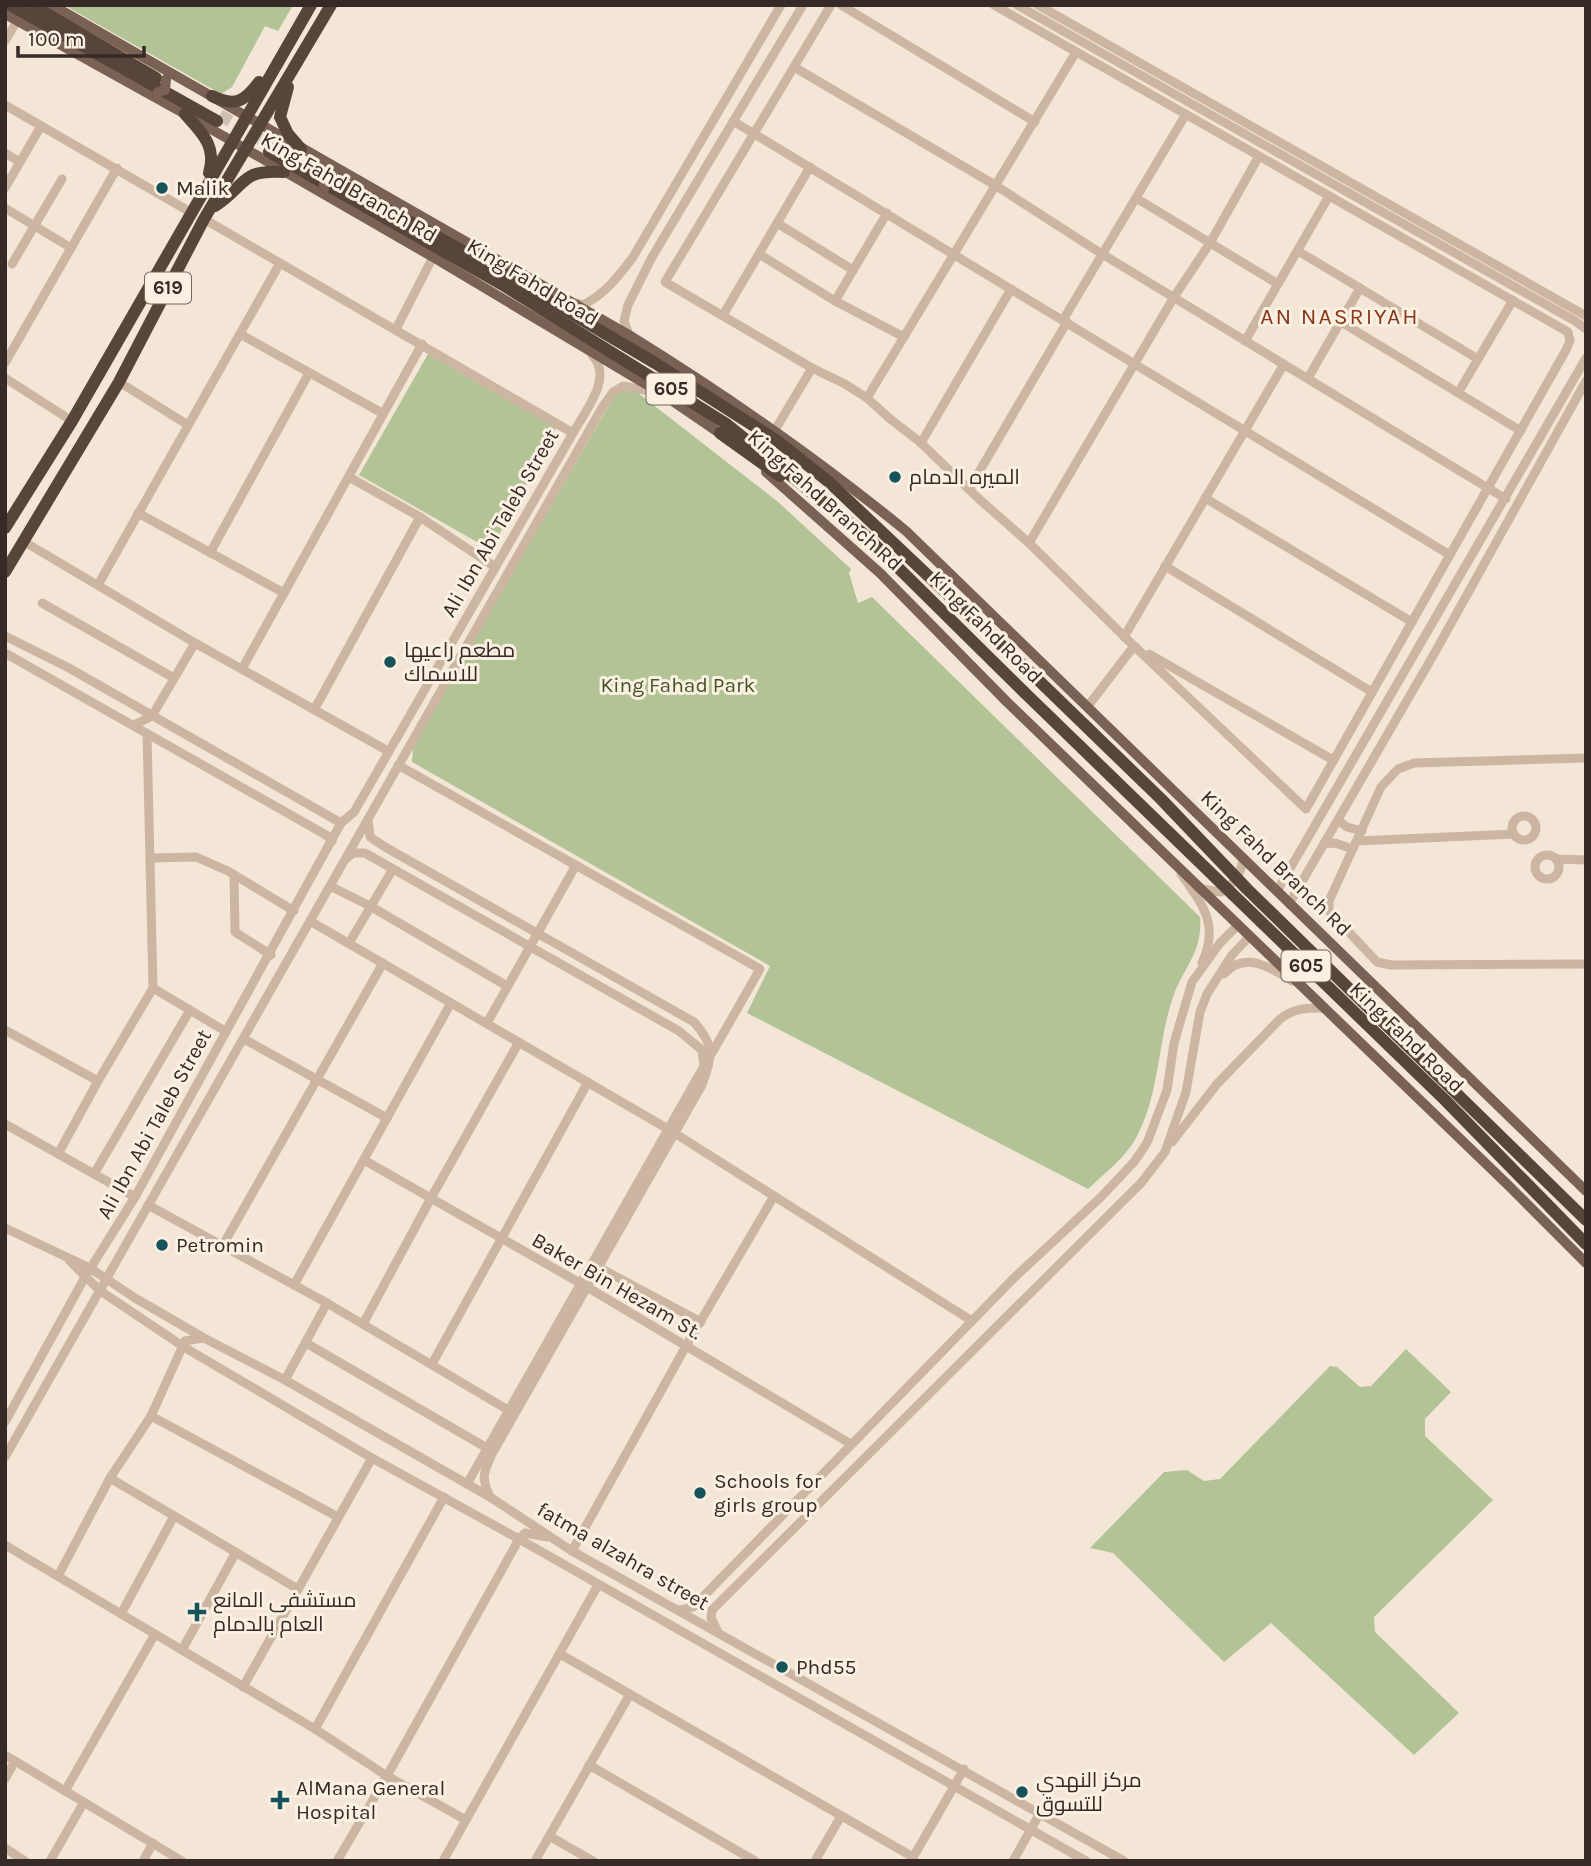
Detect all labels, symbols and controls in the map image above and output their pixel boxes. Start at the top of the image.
scale bar [18,14,144,58]
text: 100 m [28,27,85,51]
street label: King Fahd Branch Rd [257,127,441,247]
place label: Malik [176,176,229,200]
marker: Malik [154,180,170,196]
street label: King Fahd Road [463,233,603,331]
road number: 619 [145,272,191,304]
district label: AN NASRIYAH [1260,303,1420,330]
road number: 605 [646,374,696,404]
street label: King Fahd Branch Rd [743,424,907,576]
street label: Ali Ibn Abi Taleb Street [436,425,564,621]
place label: الميره الدمام [909,465,1020,491]
marker: الميره الدمام [887,469,903,485]
street label: King Fahd Road [925,566,1047,688]
place label: مطعم راعيها للاسماك [404,638,515,686]
marker: مطعم راعيها للاسماك [382,654,398,670]
park label: King Fahad Park [601,673,756,697]
street label: King Fahd Branch Rd [1196,785,1356,941]
road number: 605 [1282,950,1330,982]
street label: King Fahd Road [1345,977,1469,1097]
street label: Ali Ibn Abi Taleb Street [92,1025,216,1223]
street label: Baker Bin Hezam St. [528,1228,706,1345]
place label: Petromin [176,1233,264,1257]
marker: Petromin [154,1237,170,1253]
place label: Schools for girls group [714,1469,822,1517]
marker: Schools for girls group [692,1485,708,1501]
street label: fatma alzahra street [533,1497,713,1615]
place label: مستشفى المانع العام بالدمام [213,1588,356,1638]
marker: مستشفى المانع العام بالدمام [187,1602,207,1622]
place label: Phd55 [796,1655,856,1679]
marker: Phd55 [774,1659,790,1675]
place label: مركز النهدي للتسوق [1036,1768,1142,1817]
place label: AlMana General Hospital [296,1776,445,1824]
marker: مركز النهدي للتسوق [1014,1784,1030,1800]
marker: AlMana General Hospital [270,1790,290,1810]

